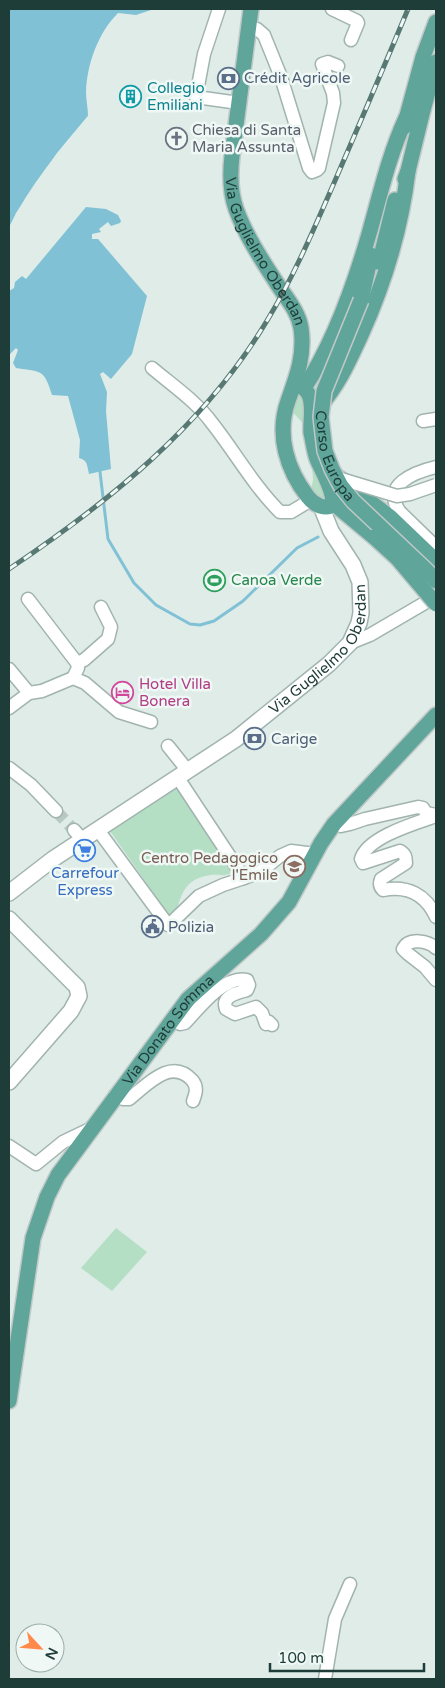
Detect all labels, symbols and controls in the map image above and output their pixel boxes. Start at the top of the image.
bank icon: Crédit Agricole [216,66,240,90]
place label: Crédit Agricole [244,69,350,87]
place label: Collegio Emiliani [147,79,205,114]
building icon: Collegio Emiliani [119,85,143,109]
place label: Chiesa di Santa Maria Assunta [192,121,301,156]
church icon: Chiesa di Santa Maria Assunta [164,127,188,151]
street label: Via Guglielmo Oberdan [222,177,309,328]
street label: Corso Europa [312,409,359,505]
sports icon: Canoa Verde [203,568,227,592]
place label: Canoa Verde [231,571,322,589]
street label: Via Guglielmo Oberdan [265,584,370,718]
place label: Hotel Villa Bonera [139,675,211,710]
hotel icon: Hotel Villa Bonera [111,681,135,705]
bank icon: Carige [243,727,267,751]
place label: Carige [271,730,317,748]
supermarket icon: Carrefour Express [73,838,97,862]
place label: Centro Pedagogico l'Emile [141,849,278,884]
school or university icon: Centro Pedagogico l'Emile [282,855,306,879]
place label: Carrefour Express [51,864,119,899]
public building icon: Polizia [140,915,164,939]
place label: Polizia [168,918,214,936]
street label: Via Donato Somma [118,971,218,1089]
north arrow [15,1623,65,1673]
scale bar [270,1640,424,1672]
text: N [41,1645,61,1662]
text: 100 m [278,1649,324,1667]

